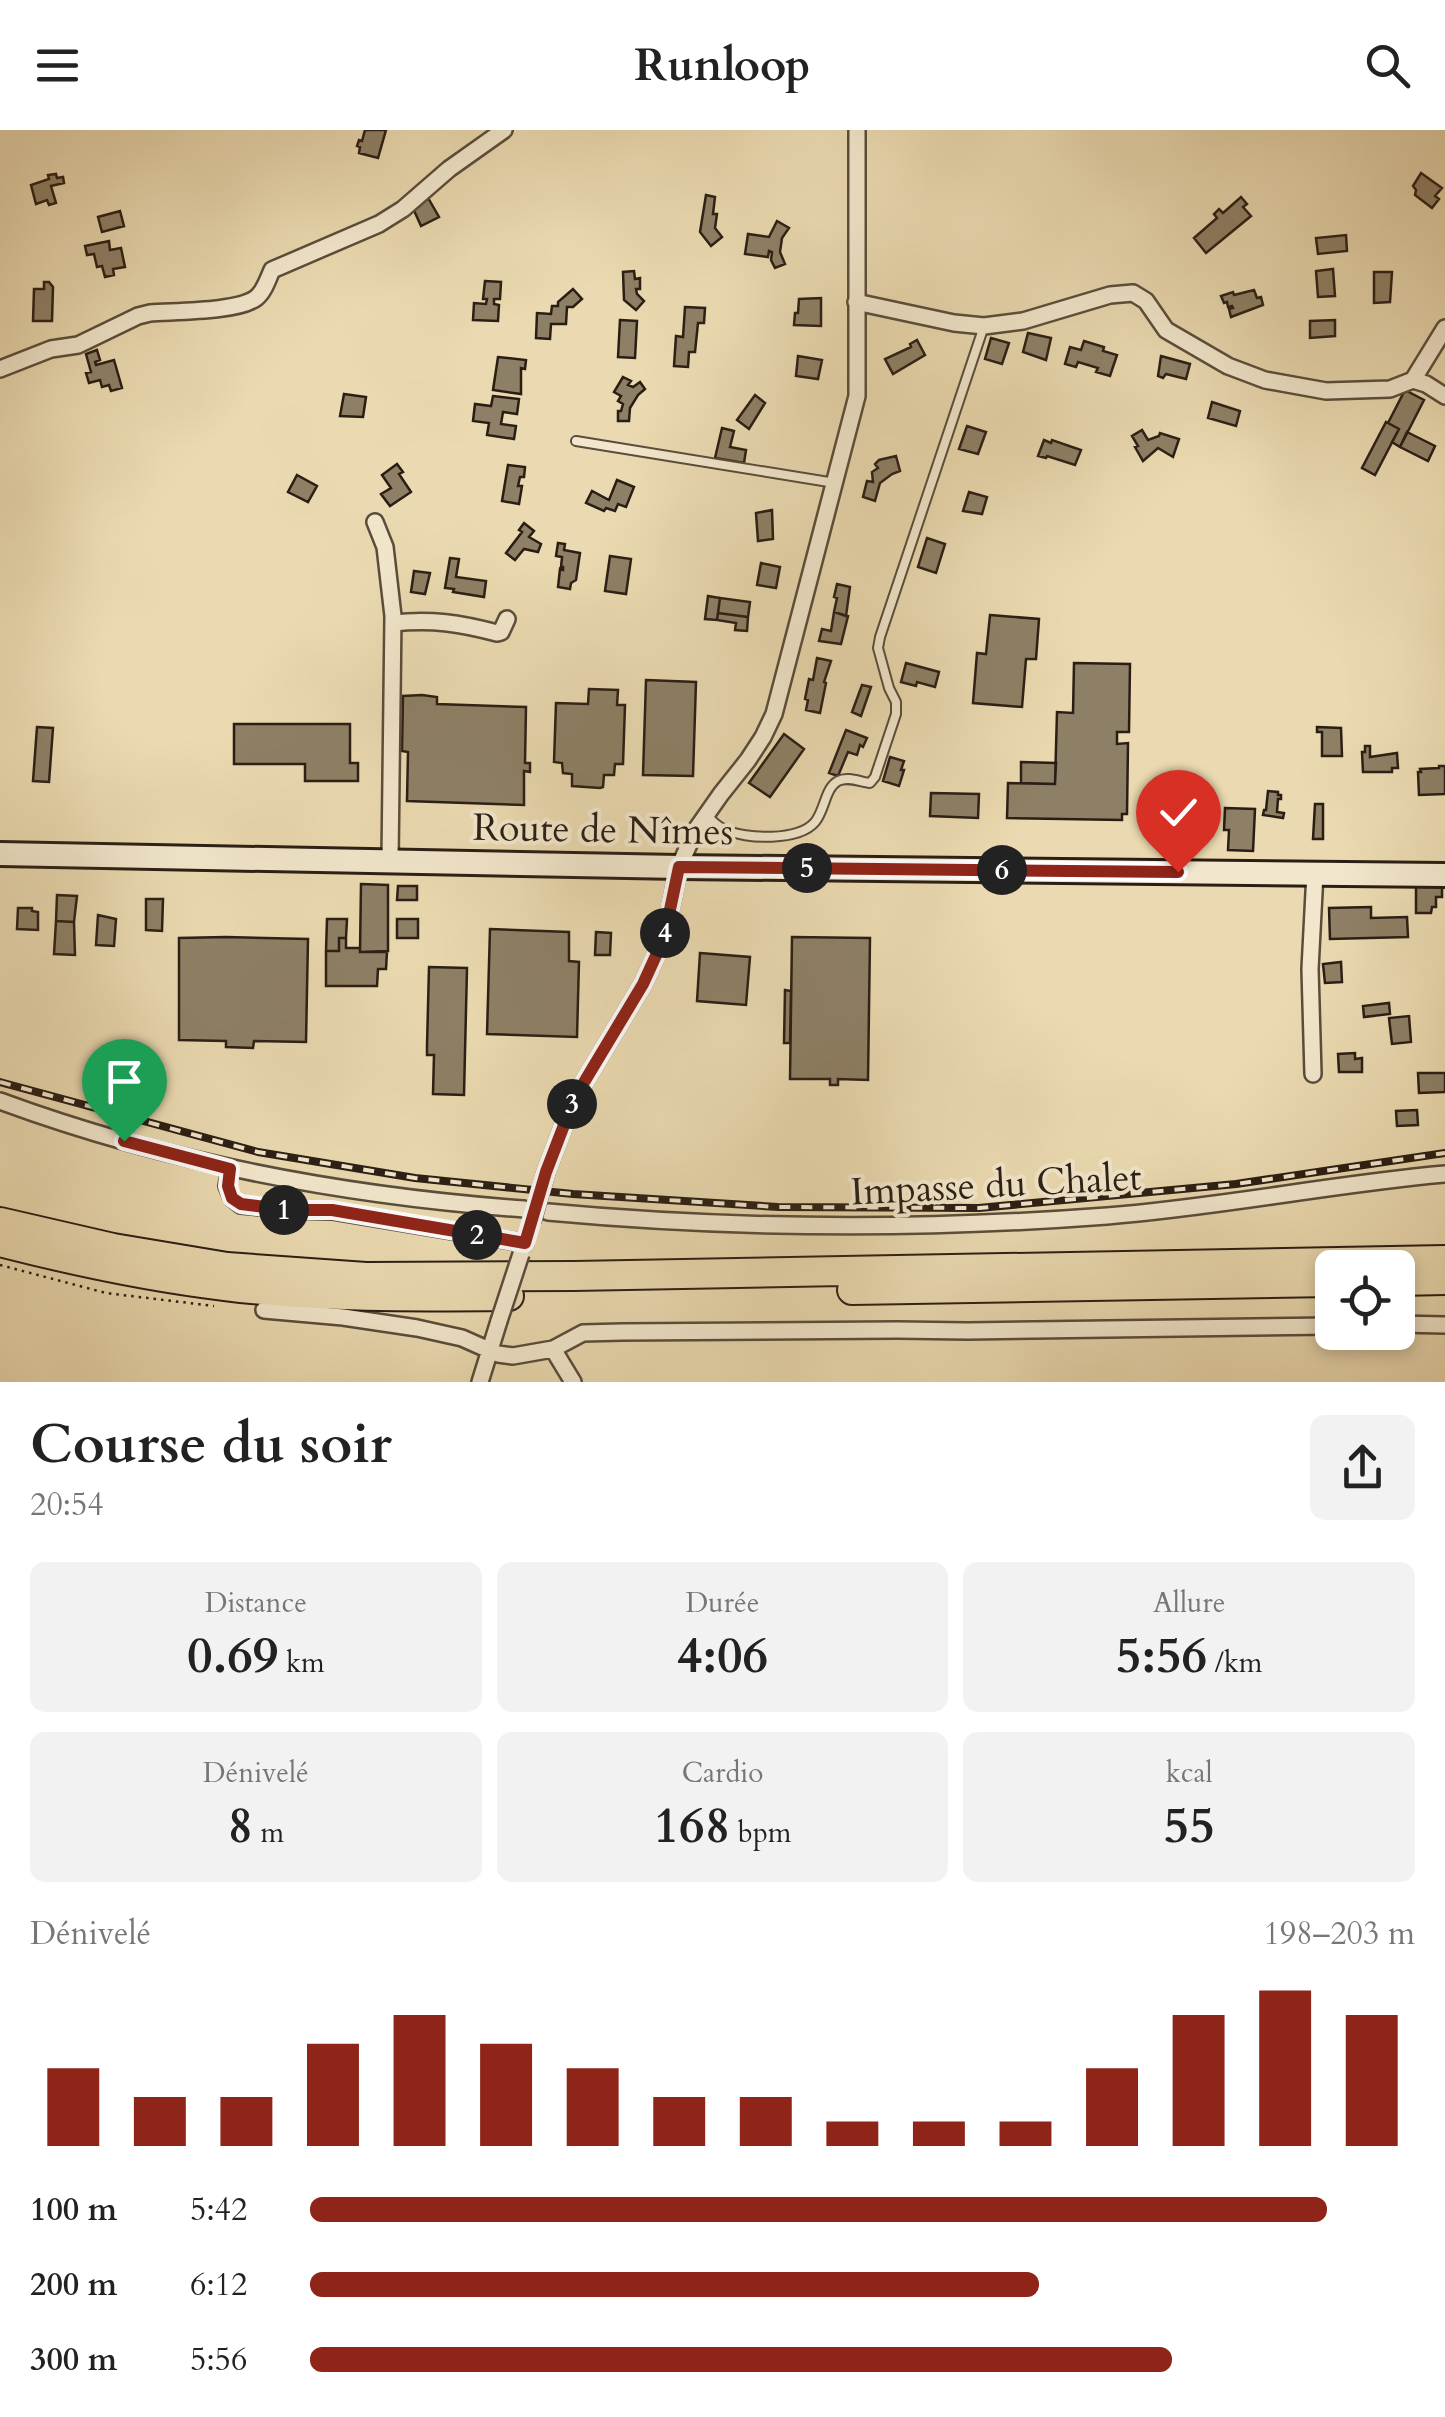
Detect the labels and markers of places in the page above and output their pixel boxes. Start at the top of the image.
pin [1136,770,1221,873]
pin: 5 [782,843,832,893]
pin: 6 [977,845,1027,895]
pin: 4 [640,908,690,958]
pin [82,1039,167,1142]
pin: 3 [547,1079,597,1129]
pin: 1 [259,1185,309,1235]
pin: 2 [452,1210,502,1260]

